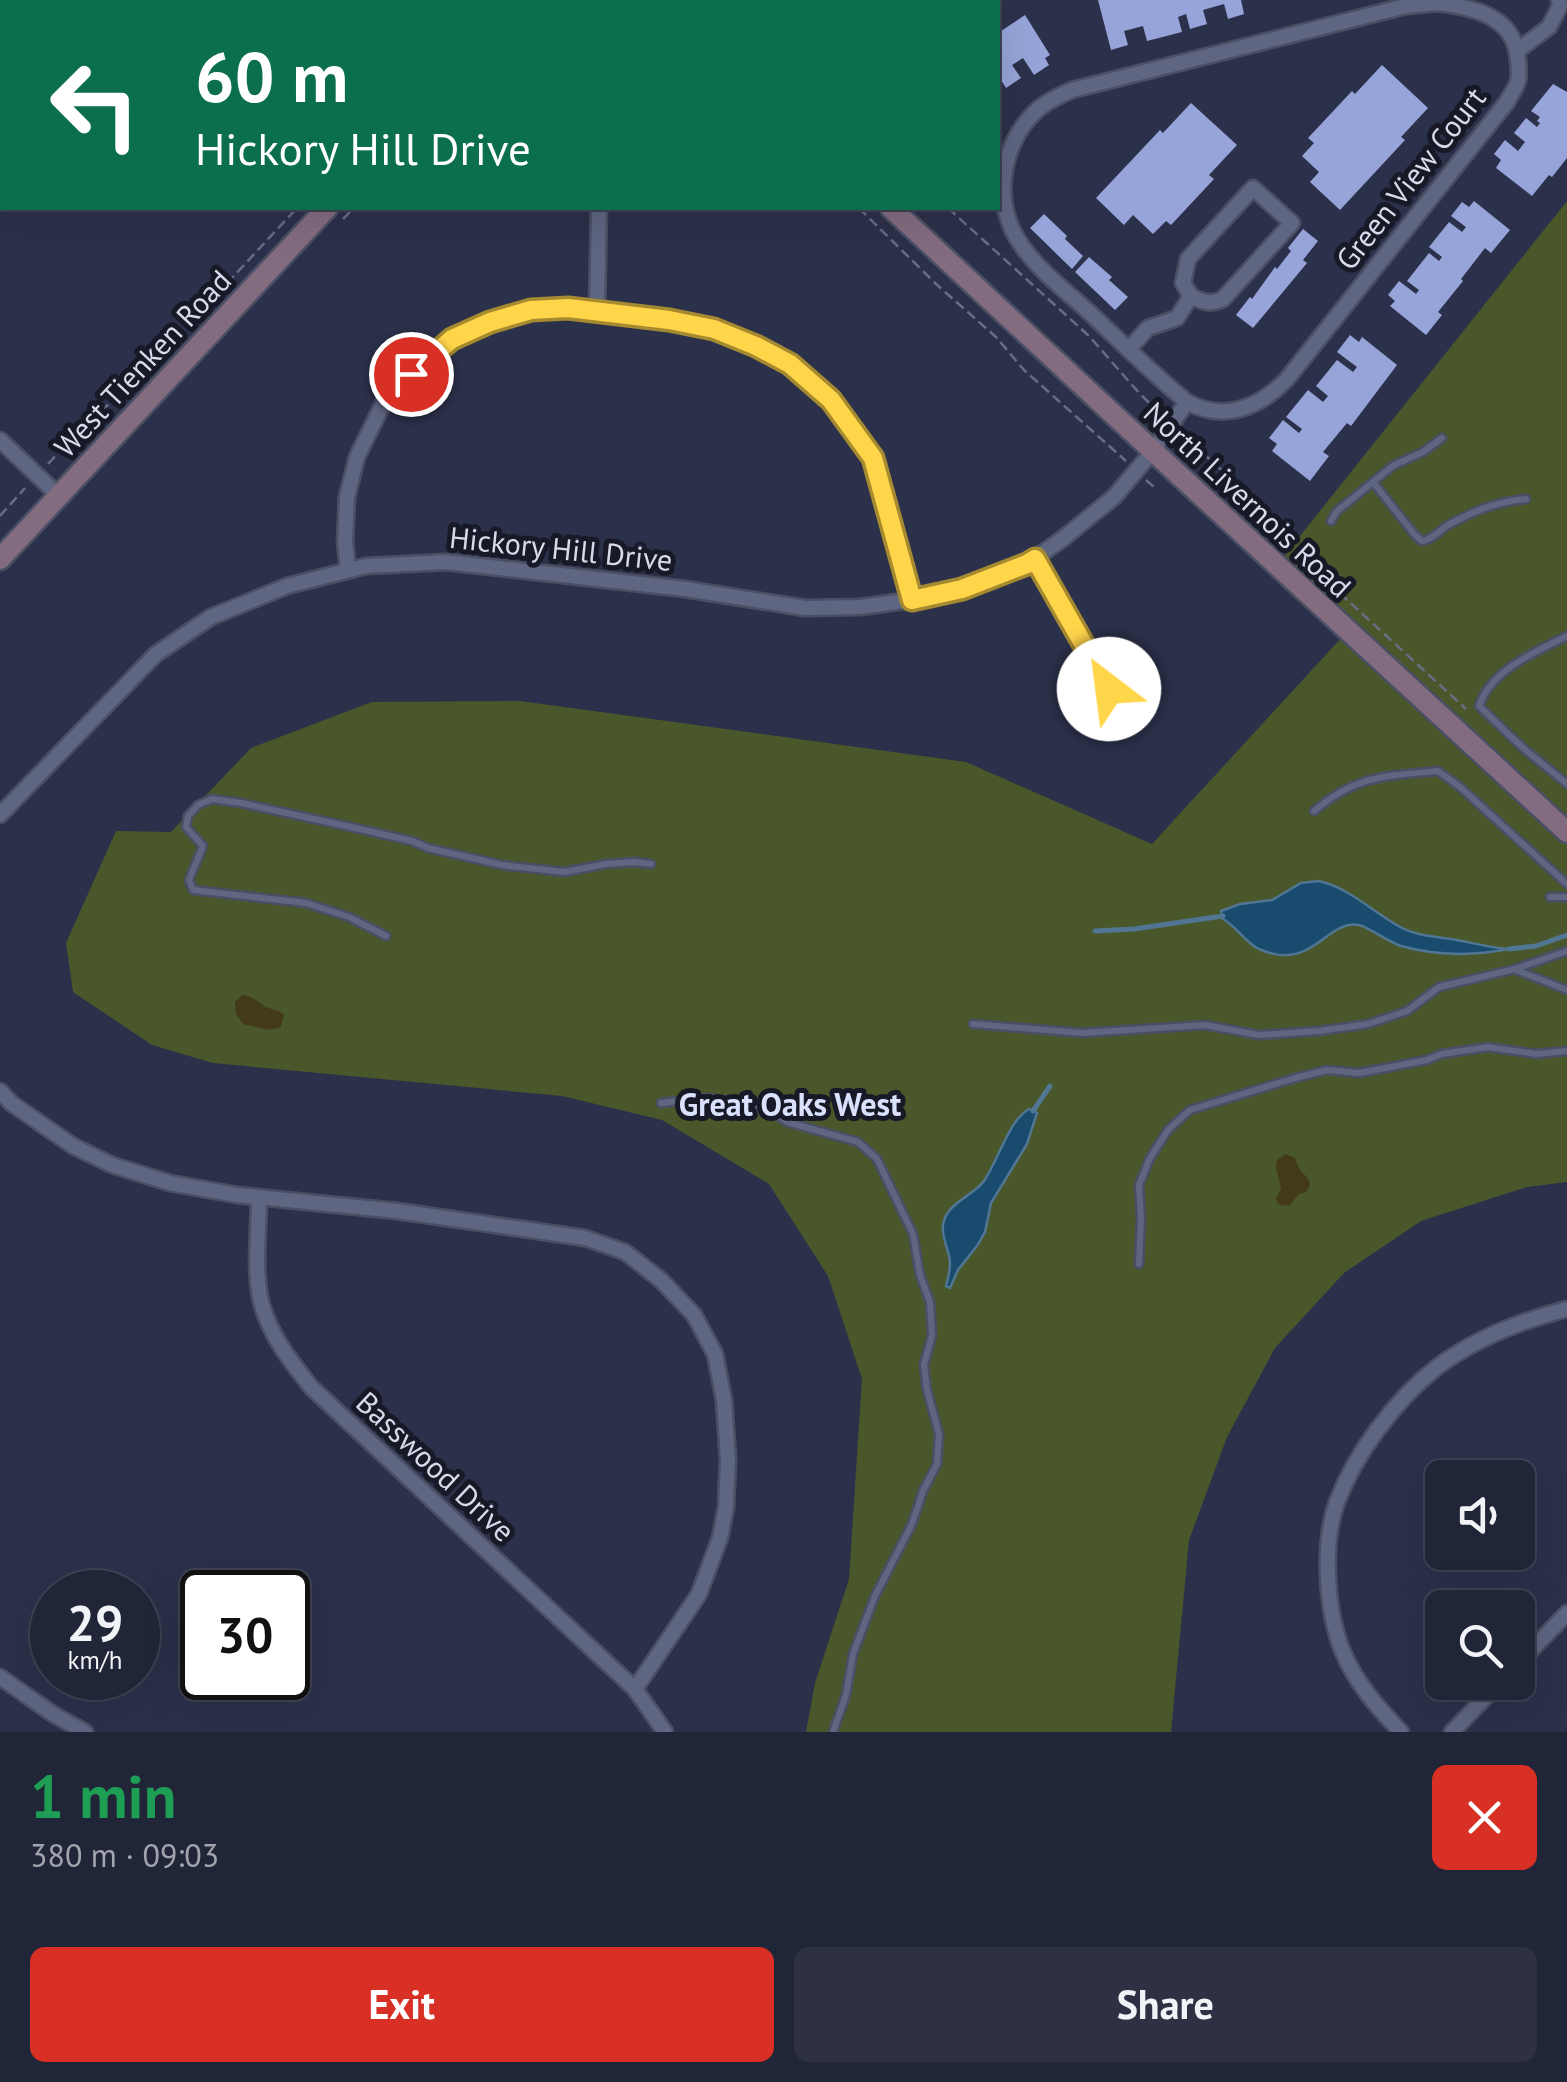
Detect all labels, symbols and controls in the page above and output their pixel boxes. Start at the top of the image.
text: 60 m [195,31,348,121]
icon: left [30,40,160,170]
street label: Green View Court [1327,79,1493,277]
text: Hickory Hill Drive [195,119,531,177]
street label: West Tienken Road [45,261,239,465]
pin [369,332,454,417]
icon: arrive [384,347,439,402]
street label: North Livernois Road [1136,393,1360,605]
street label: Hickory Hill Drive [448,517,674,579]
position arrow [1057,637,1161,741]
district label: Great Oaks West [679,1083,902,1125]
street label: Basswood Drive [348,1383,524,1549]
map controls [1425,1460,1535,1700]
button: sound [1425,1460,1535,1570]
speed limit sign: 30 [180,1570,310,1700]
text: 29 [67,1590,123,1655]
button: search [1425,1590,1535,1700]
text: km/h [68,1644,122,1676]
text: 1 min [30,1757,176,1835]
button: close [1432,1765,1537,1870]
text: 380 m · 09:03 [30,1834,219,1876]
button: Exit [30,1947,774,2062]
button: Share [794,1947,1537,2062]

